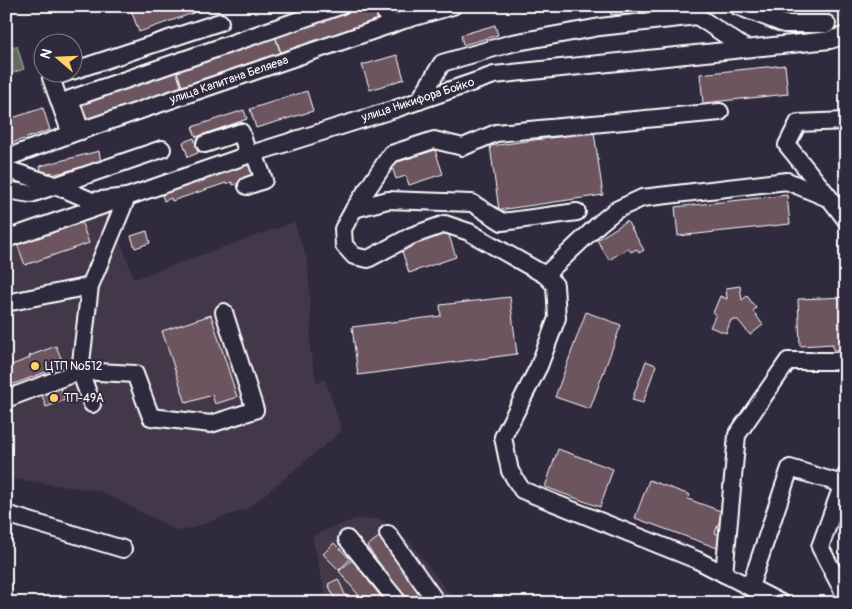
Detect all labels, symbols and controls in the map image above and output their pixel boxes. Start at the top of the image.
north arrow [32,32,82,82]
text: N [37,47,56,61]
street label: улица Капитана Беляева [167,52,291,108]
street label: улица Никифора Бойко [359,75,477,126]
place label: ЦТП №512 [45,359,103,374]
marker: ЦТП №512 [29,360,41,372]
place label: ТП-49А [64,391,104,406]
marker: ТП-49А [48,392,60,404]

